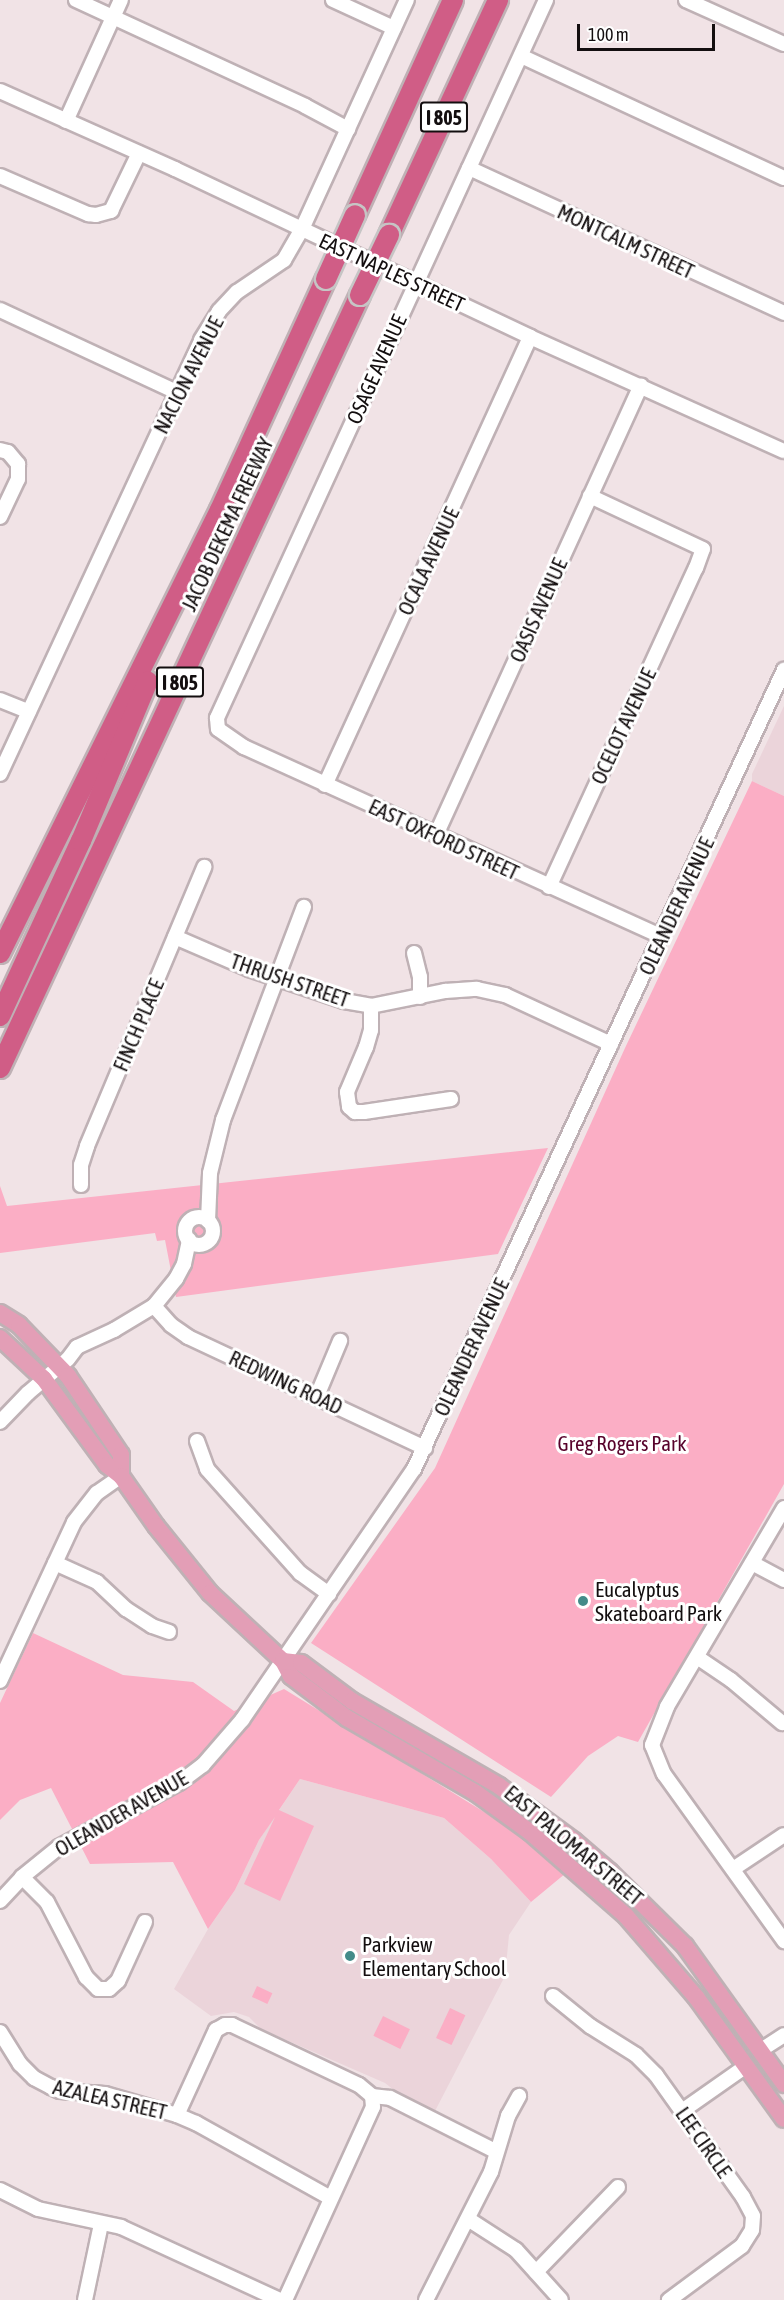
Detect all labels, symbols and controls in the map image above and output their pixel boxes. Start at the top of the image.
scale bar [580,12,718,50]
text: 100 m [588,24,629,45]
road number: I 805 [418,100,470,134]
street label: MONTCALM STREET [554,198,698,284]
street label: EAST NAPLES STREET [315,227,469,317]
street label: OSAGE AVENUE [341,310,411,428]
street label: NACION AVENUE [148,312,228,438]
street label: JACOB DEKEMA FREEWAY [176,433,278,615]
street label: OCALA AVENUE [392,503,464,619]
street label: OASIS AVENUE [504,554,572,666]
street label: OCELOT AVENUE [585,664,661,788]
road number: I 805 [154,665,206,699]
street label: EAST OXFORD STREET [365,793,523,885]
street label: OLEANDER AVENUE [633,833,719,979]
street label: THRUSH STREET [227,948,353,1012]
street label: FINCH PLACE [107,975,169,1075]
street label: OLEANDER AVENUE [428,1274,514,1420]
street label: REDWING ROAD [225,1345,347,1419]
park label: Greg Rogers Park [558,1430,686,1456]
place label: Eucalyptus Skateboard Park [595,1576,722,1626]
marker: Eucalyptus Skateboard Park [576,1594,590,1608]
street label: OLEANDER AVENUE [50,1765,192,1861]
street label: EAST PALOMAR STREET [500,1780,648,1910]
place label: Parkview Elementary School [362,1931,506,1981]
marker: Parkview Elementary School [343,1949,357,1963]
street label: AZALEA STREET [51,2074,169,2124]
street label: LEE CIRCLE [671,2102,737,2182]

